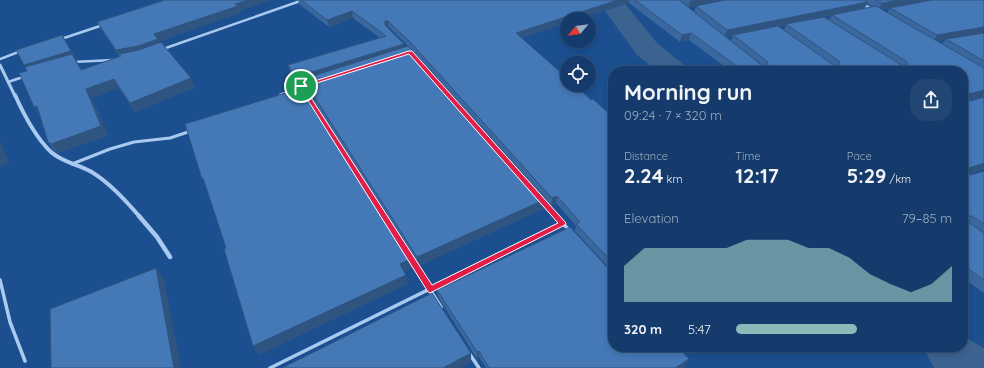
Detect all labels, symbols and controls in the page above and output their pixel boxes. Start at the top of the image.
north arrow [560,12,596,48]
map controls [560,12,596,92]
button: locate [560,56,596,92]
pin [284,69,318,103]
icon: arrive [290,75,312,97]
text: Morning run [624,78,752,106]
button: share [910,79,952,121]
text: 09:24 · 7 × 320 m [624,107,722,123]
text: Distance [624,149,668,163]
text: Time [735,149,761,163]
text: Pace [847,149,872,163]
text: 2.24 [624,163,664,188]
text: 12:17 [735,163,779,188]
text: 5:29 [847,163,886,188]
text: km [664,172,682,186]
text: /km [886,172,911,186]
text: Elevation [624,210,679,226]
text: 79–85 m [902,210,952,226]
text: 320 m [624,321,662,337]
text: 5:47 [688,321,711,337]

